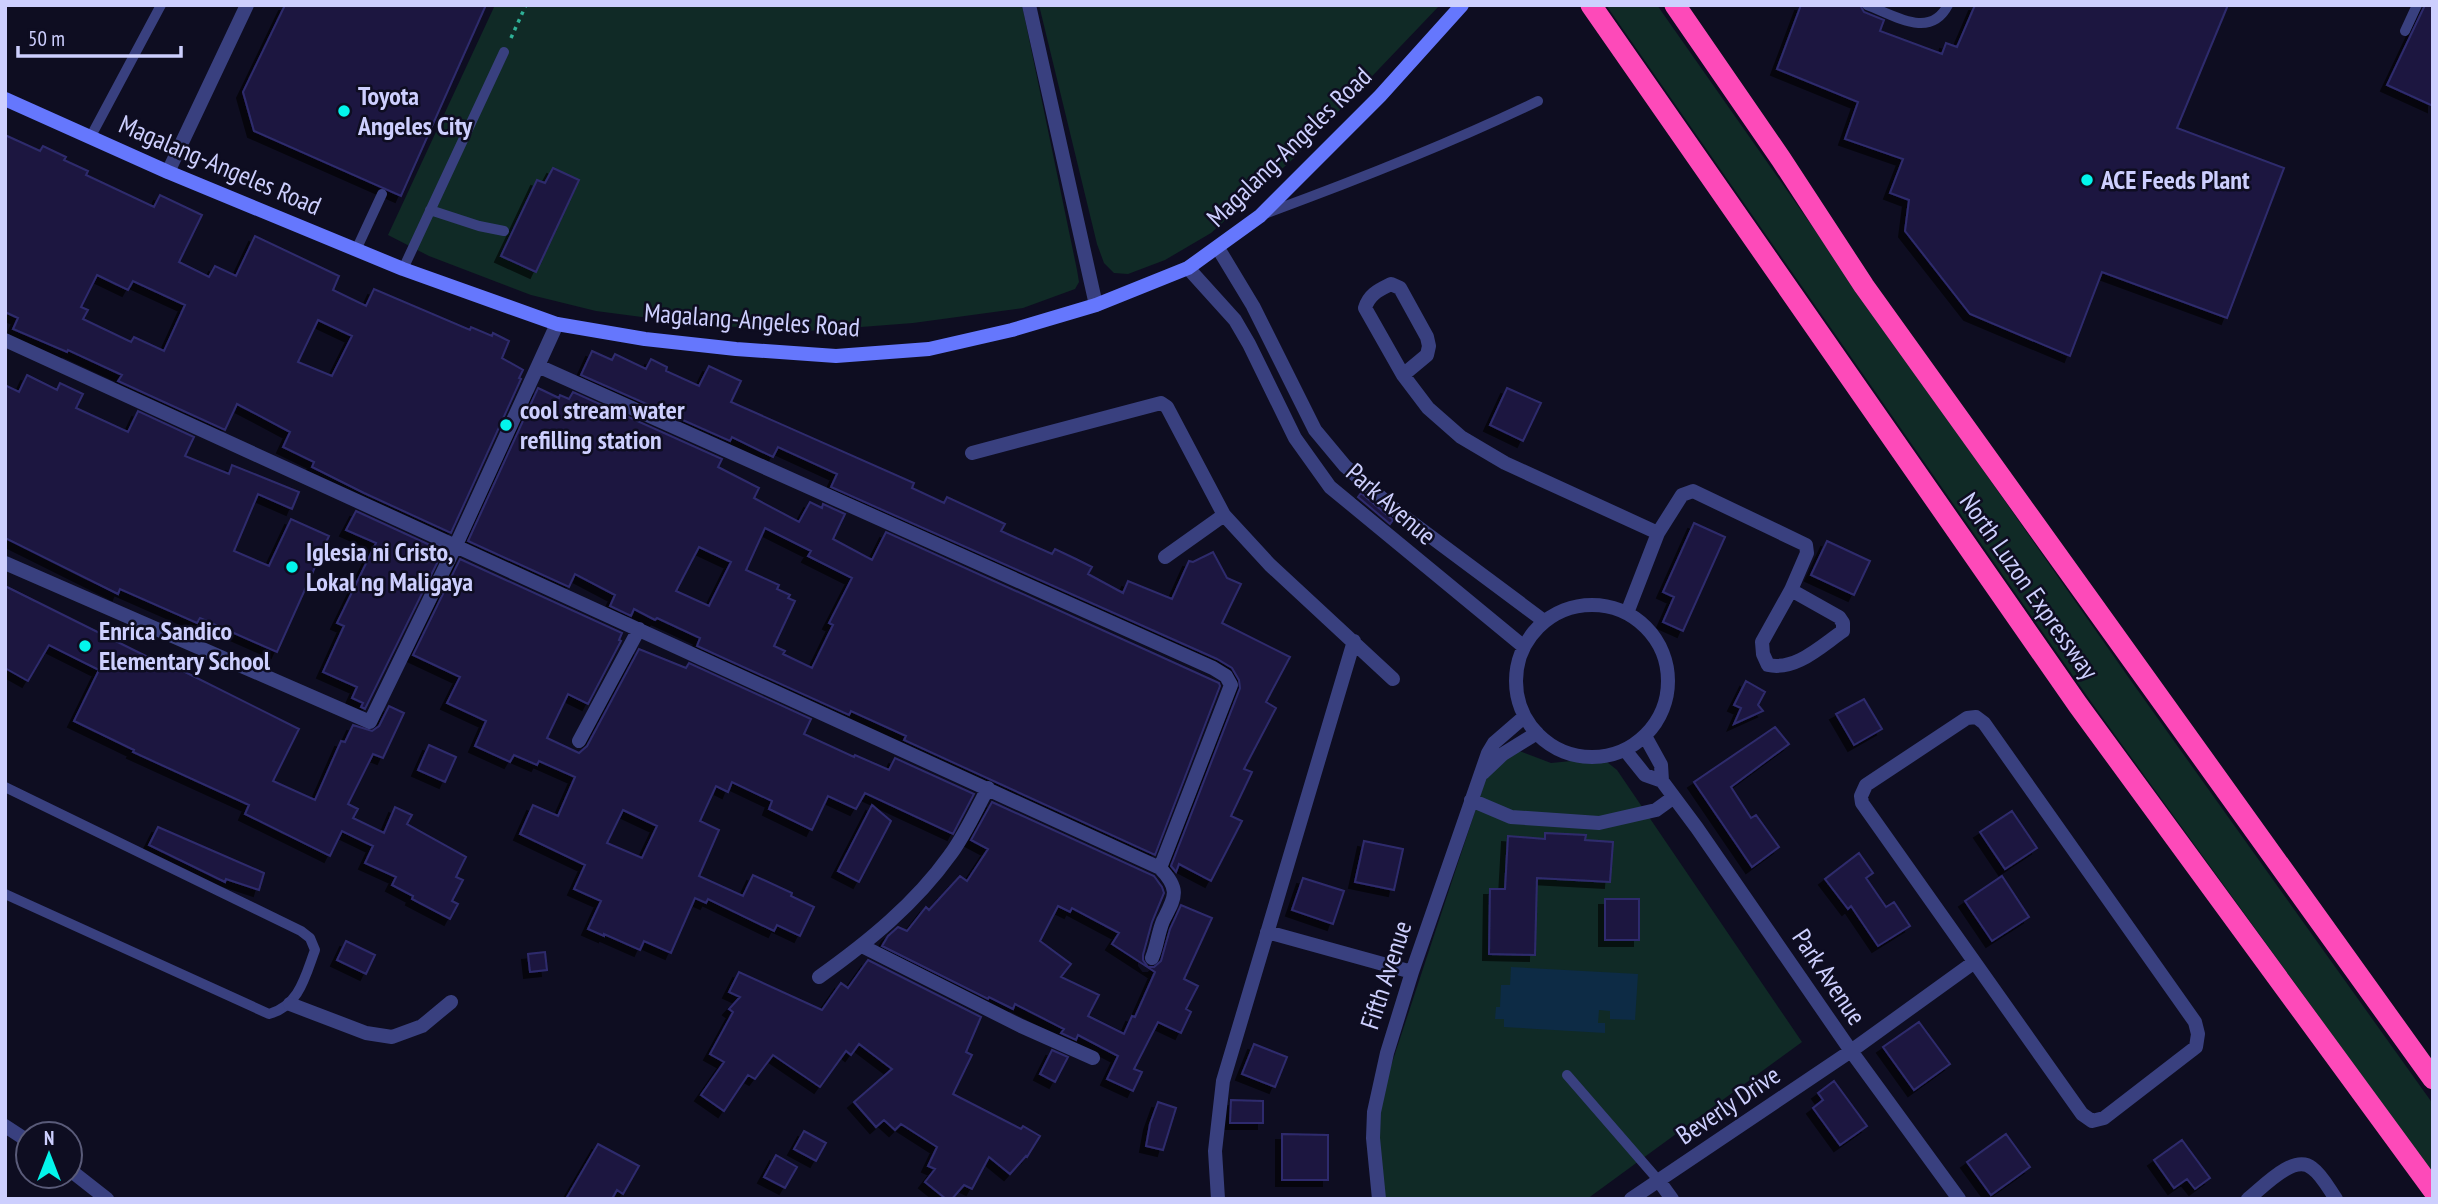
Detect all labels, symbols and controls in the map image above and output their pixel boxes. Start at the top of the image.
scale bar [18,14,180,58]
text: 50 m [28,25,65,52]
street label: Magalang-Angeles Road [1199,60,1378,234]
place label: Toyota Angeles City [357,79,473,142]
marker: Toyota Angeles City [336,103,352,119]
street label: Magalang-Angeles Road [114,107,326,222]
place label: ACE Feeds Plant [2100,163,2250,196]
marker: ACE Feeds Plant [2079,172,2095,188]
street label: Magalang-Angeles Road [643,295,861,344]
place label: cool stream water refilling station [520,393,685,456]
marker: cool stream water refilling station [498,417,514,433]
street label: Park Avenue [1340,456,1443,552]
street label: North Luzon Expressway [1953,486,2106,686]
place label: Iglesia ni Cristo, Lokal ng Maligaya [306,535,473,598]
marker: Iglesia ni Cristo, Lokal ng Maligaya [284,559,300,575]
place label: Enrica Sandico Elementary School [99,614,271,677]
marker: Enrica Sandico Elementary School [77,638,93,654]
street label: Fifth Avenue [1353,917,1419,1033]
street label: Park Avenue [1785,922,1873,1031]
street label: Beverly Drive [1669,1058,1786,1151]
north arrow [14,1120,84,1190]
text: N [44,1126,54,1150]

